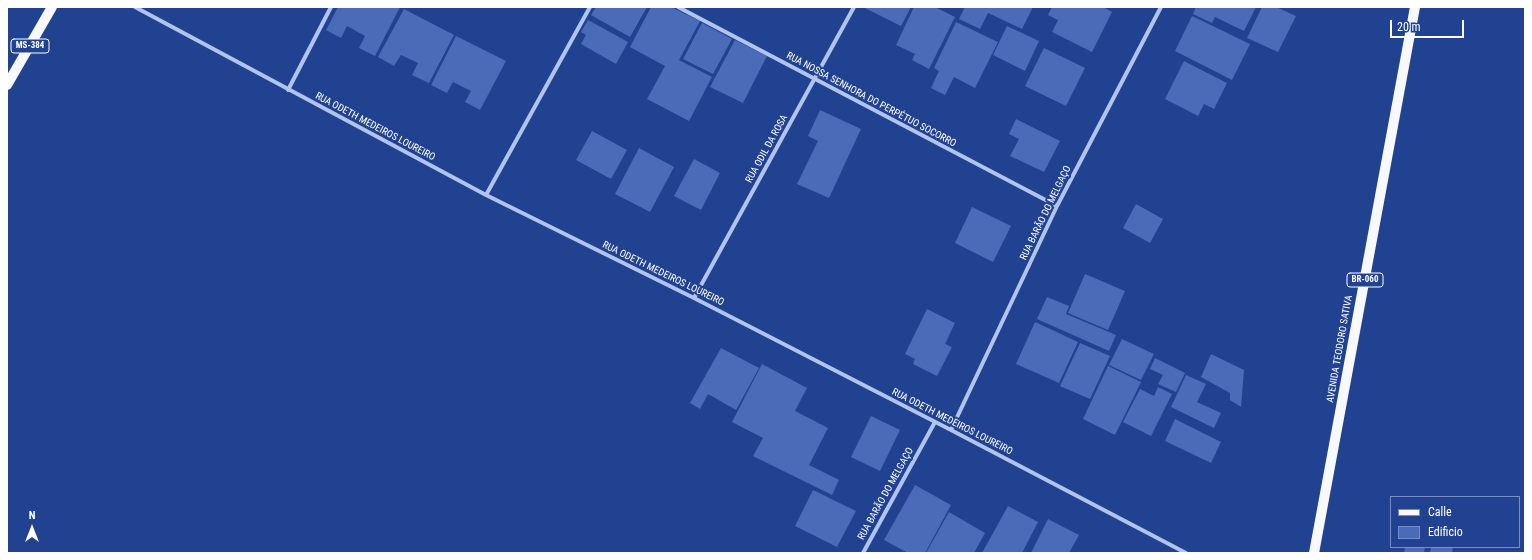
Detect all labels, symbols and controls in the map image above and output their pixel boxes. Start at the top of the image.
scale bar [1392,12,1466,38]
text: 20 m [1397,20,1421,34]
road number: MS-384 [11,39,49,53]
street label: RUA NOSSA SENHORA DO PERPÉTUO SOCORRO [784,50,958,150]
street label: RUA ODETH MEDEIROS LOUREIRO [313,90,437,164]
street label: RUA ODIL DA ROSA [743,113,791,185]
street label: RUA BARÃO DO MELGAÇO [1018,164,1074,262]
street label: RUA ODETH MEDEIROS LOUREIRO [600,239,726,309]
road number: BR-060 [1347,273,1383,287]
street label: AVENIDA TEODORO SATIVA [1325,294,1355,404]
street label: RUA ODETH MEDEIROS LOUREIRO [890,386,1014,458]
street label: RUA BARÃO DO MELGAÇO [856,446,916,542]
legend [1390,496,1520,548]
text: Calle [1428,505,1452,519]
north arrow [12,508,52,548]
text: N [29,509,35,522]
text: Edificio [1428,525,1463,539]

